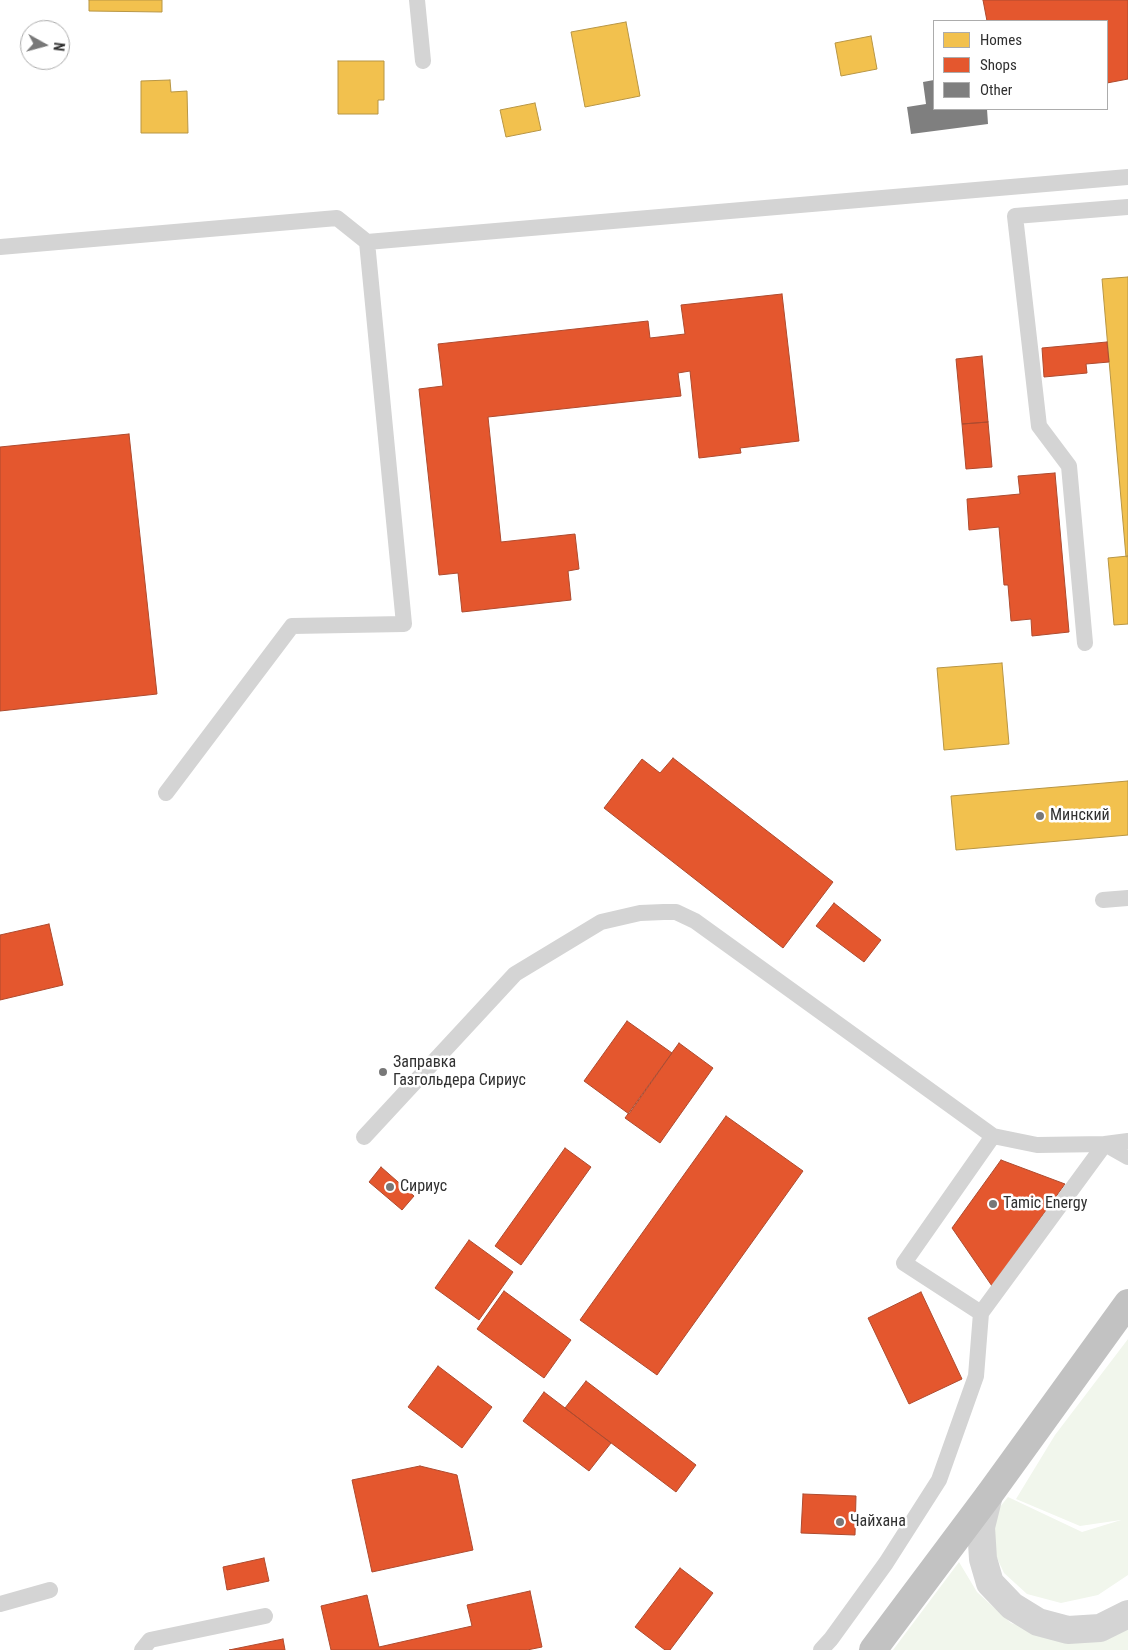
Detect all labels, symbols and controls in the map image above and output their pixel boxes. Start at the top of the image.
north arrow [20,20,70,70]
legend [933,20,1108,110]
text: Homes [980,31,1022,49]
text: N [50,41,67,52]
text: Shops [980,56,1017,74]
text: Other [980,81,1012,99]
place label: Минский [1050,806,1110,826]
marker: Минский [1034,810,1046,822]
place label: Заправка Газгольдера Сириус [393,1053,526,1091]
marker: Заправка Газгольдера Сириус [377,1066,389,1078]
place label: Сириус [400,1177,447,1197]
marker: Сириус [384,1181,396,1193]
place label: Tamic Energy [1003,1194,1087,1214]
marker: Tamic Energy [987,1198,999,1210]
place label: Чайхана [850,1512,906,1532]
marker: Чайхана [834,1516,846,1528]

